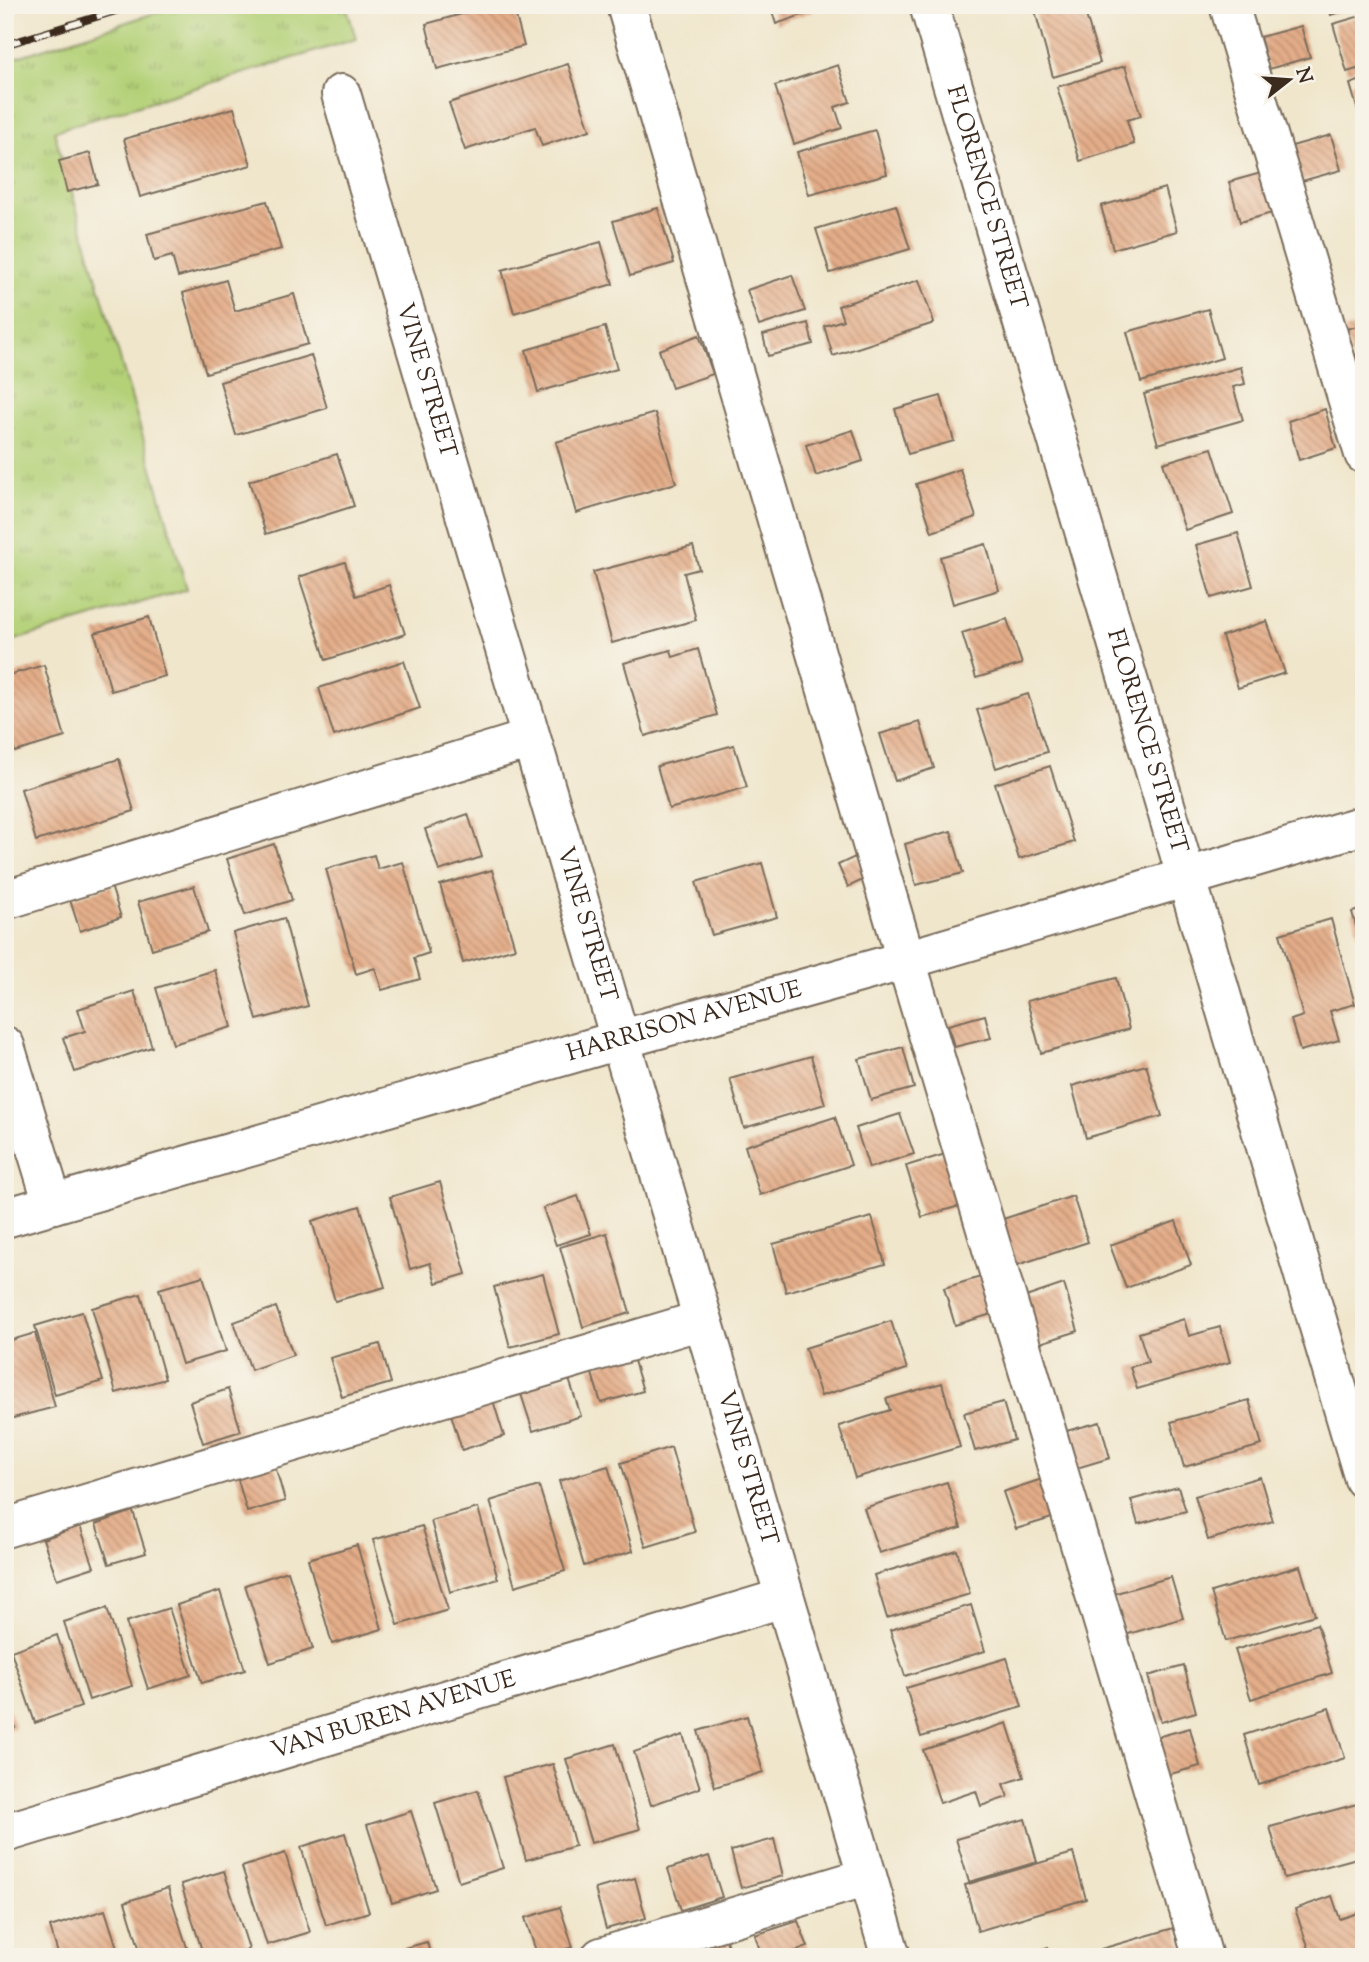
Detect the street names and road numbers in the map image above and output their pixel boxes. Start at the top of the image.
street label: FLORENCE STREET [937,81,1035,314]
street label: VINE STREET [387,299,465,463]
street label: FLORENCE STREET [1097,625,1196,858]
street label: VINE STREET [547,843,625,1006]
street label: HARRISON AVENUE [563,973,806,1071]
street label: VINE STREET [708,1387,786,1550]
street label: VAN BUREN AVENUE [267,1663,520,1769]

